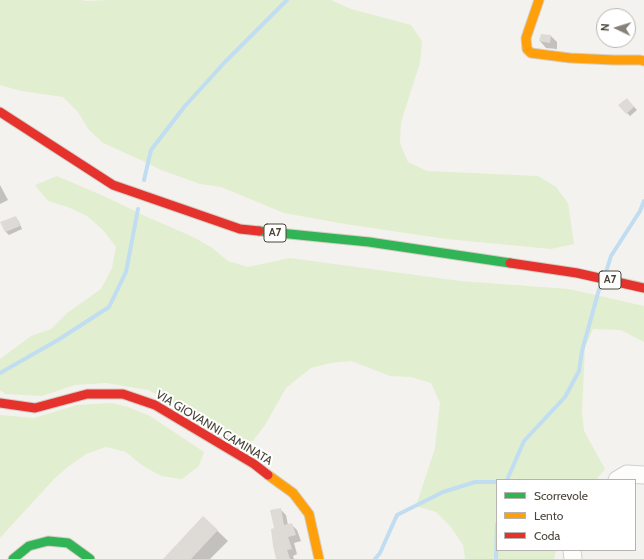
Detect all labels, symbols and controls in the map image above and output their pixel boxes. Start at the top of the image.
north arrow [596,8,636,48]
text: N [598,23,612,32]
road number: A7 [264,224,286,242]
road number: A7 [599,271,621,289]
street label: VIA GIOVANNI CAMINATA [153,387,275,469]
legend [496,479,636,551]
text: Scorrevole [534,488,588,503]
text: Lento [534,508,563,523]
text: Coda [534,528,560,543]

